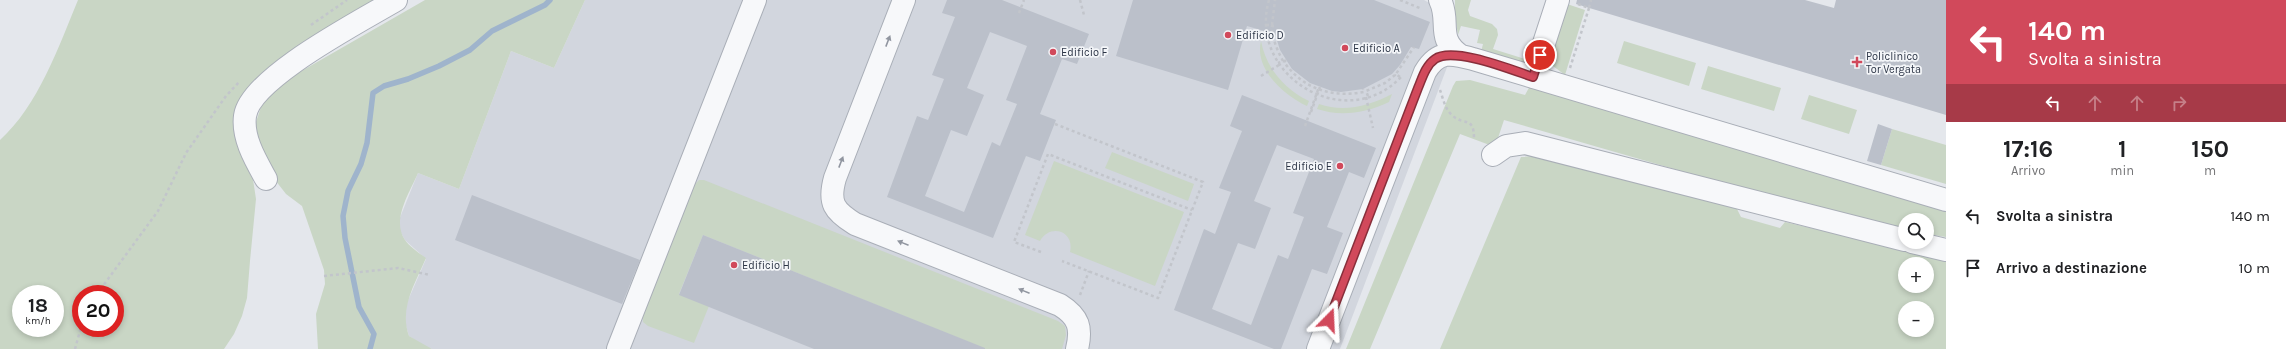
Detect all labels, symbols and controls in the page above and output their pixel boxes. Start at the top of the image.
text: 140 m [2028,14,2106,47]
icon: left [1962,16,2014,68]
place label: Edificio D [1236,29,1284,42]
marker: Edificio D [1223,30,1233,40]
one-way arrow [886,34,892,46]
pin [1523,38,1557,72]
place label: Edificio A [1353,42,1401,55]
marker: Edificio A [1340,43,1350,53]
icon: arrive [1529,44,1551,66]
place label: Edificio F [1061,46,1108,59]
marker: Edificio F [1048,47,1058,57]
text: Svolta a sinistra [2028,48,2162,70]
place label: Policlinico Tor Vergata [1866,50,1921,76]
marker: Policlinico Tor Vergata [1851,56,1863,68]
icon: left [2042,92,2064,114]
icon: ahead [2084,92,2106,114]
icon: ahead [2126,92,2148,114]
icon: right [2168,92,2190,114]
text: 17:16 [2003,135,2053,163]
text: 1 [2118,135,2126,163]
text: 150 [2191,135,2229,163]
one-way arrow [839,155,845,167]
place label: Edificio E [1285,160,1332,173]
marker: Edificio E [1335,161,1345,171]
text: Arrivo [2011,163,2045,178]
text: min [2110,163,2134,178]
text: m [2204,163,2216,178]
icon: left [1962,205,1984,227]
text: Svolta a sinistra [1996,207,2113,225]
text: 140 m [2230,207,2270,225]
map controls [1898,213,1934,337]
button: search [1898,213,1934,249]
one-way arrow [897,239,909,245]
button: + [1898,257,1934,293]
icon: arrive [1962,257,1984,279]
place label: Edificio H [742,259,790,272]
text: Arrivo a destinazione [1996,259,2147,277]
text: 10 m [2239,259,2270,277]
marker: Edificio H [729,260,739,270]
speed limit sign: 20 [72,285,124,337]
one-way arrow [1017,287,1029,293]
text: 18 [28,294,48,317]
position arrow [1308,299,1350,341]
button: − [1898,301,1934,337]
text: km/h [25,315,51,327]

